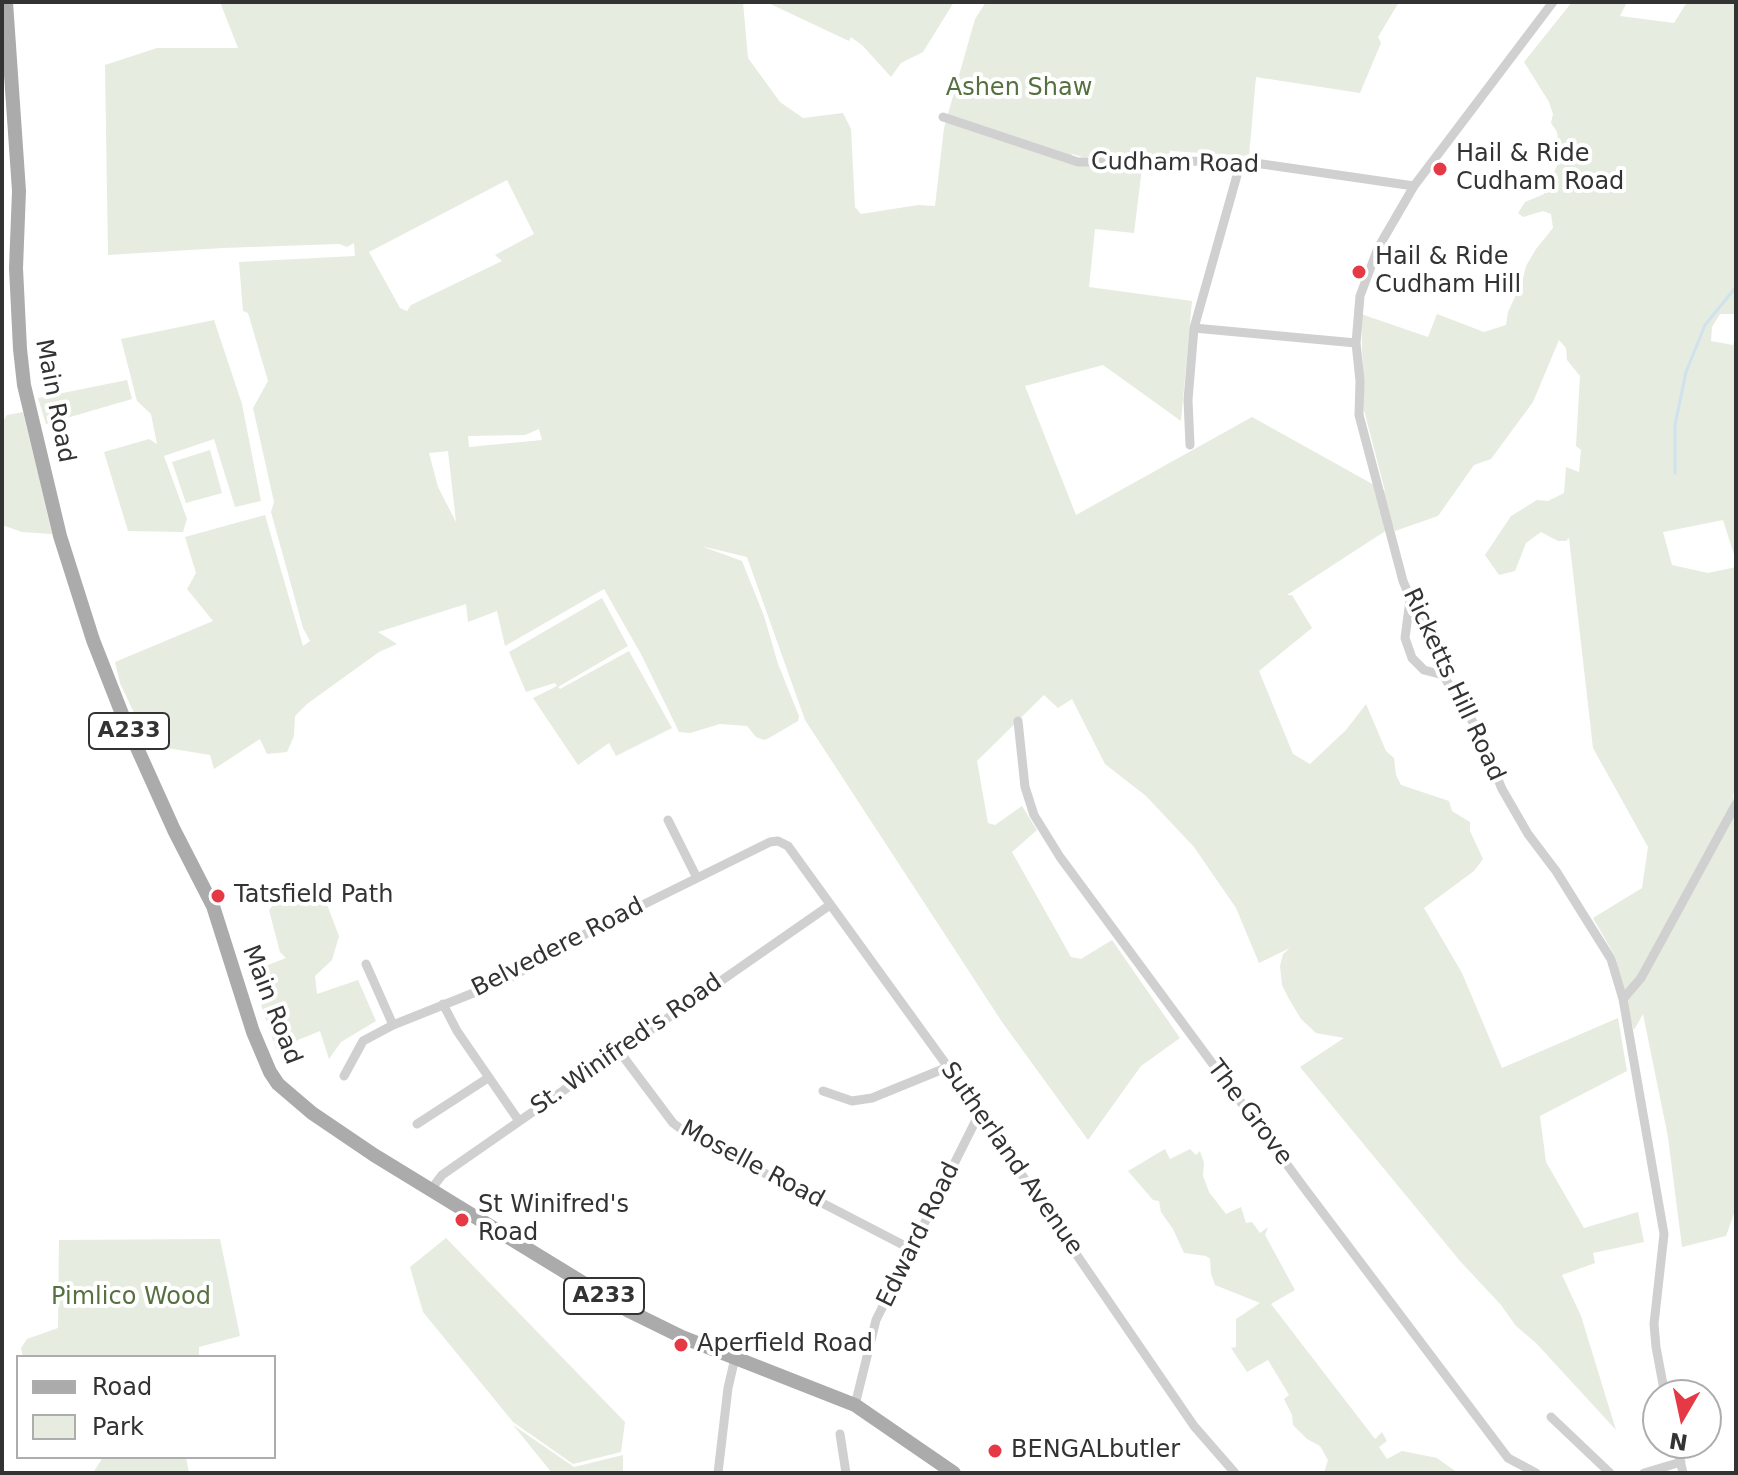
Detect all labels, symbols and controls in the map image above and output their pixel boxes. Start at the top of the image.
park label: Ashen Shaw [946,75,1092,103]
place label: Hail & Ride Cudham Road [1456,141,1624,197]
street label: Cudham Road [1091,148,1259,180]
marker: Hail & Ride Cudham Road [1431,160,1449,178]
place label: Hail & Ride Cudham Hill [1375,244,1521,300]
marker: Hail & Ride Cudham Hill [1350,263,1368,281]
street label: Main Road [28,337,80,465]
street label: Ricketts Hill Road [1396,584,1510,786]
road number: A233 [89,713,169,749]
place label: Tatsfield Path [234,882,393,910]
marker: Tatsfield Path [209,887,227,905]
street label: Belvedere Road [467,892,649,1004]
street label: Main Road [235,941,307,1069]
street label: St. Winifred's Road [526,968,728,1122]
street label: The Grove [1200,1055,1298,1171]
street label: Sutherland Avenue [934,1057,1088,1261]
street label: Moselle Road [675,1115,829,1215]
street label: Edward Road [872,1158,966,1312]
place label: St Winifred's Road [478,1192,629,1248]
marker: St Winifred's Road [453,1211,471,1229]
road number: A233 [564,1278,644,1314]
park label: Pimlico Wood [51,1284,211,1312]
place label: Aperfield Road [697,1331,873,1359]
marker: Aperfield Road [672,1336,690,1354]
legend [16,1355,276,1459]
text: Road [92,1373,152,1401]
north arrow [1642,1379,1722,1459]
text: Park [92,1413,144,1441]
text: N [1667,1427,1690,1455]
place label: BENGALbutler [1011,1437,1180,1465]
marker: BENGALbutler [986,1442,1004,1460]

